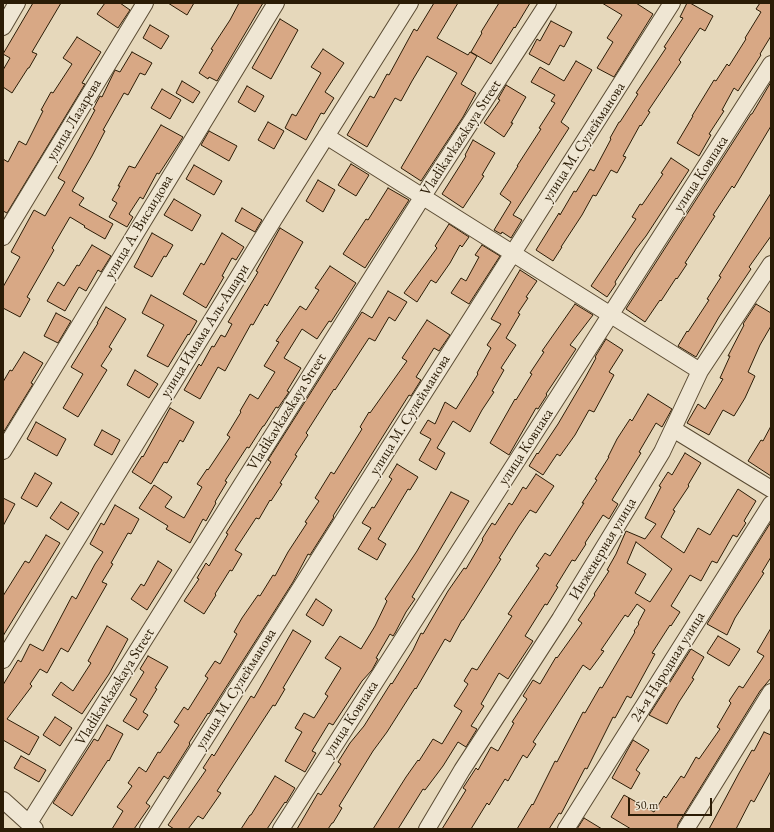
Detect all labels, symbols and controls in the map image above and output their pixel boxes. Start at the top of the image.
street label: улица Лазарева [43,76,105,164]
street label: Vladikavkazskaya Street [417,77,505,199]
street label: улица М. Сулейманова [539,79,629,205]
street label: улица Ковпака [670,132,732,216]
street label: улица А. Висаидова [101,172,177,282]
street label: улица Имама Аль-Ашари [157,261,253,401]
street label: Vladikavkazskaya Street [244,350,330,474]
street label: улица М. Сулейманова [366,351,454,479]
street label: улица Ковпака [495,405,557,489]
street label: Инженерная улица [565,495,641,603]
street label: 24-я Народная улица [627,609,709,725]
street label: Vladikavkazskaya Street [72,625,158,749]
street label: улица М. Сулейманова [192,625,280,753]
street label: улица Ковпака [320,677,382,761]
scale bar [630,790,714,816]
text: 50 m [635,797,658,813]

